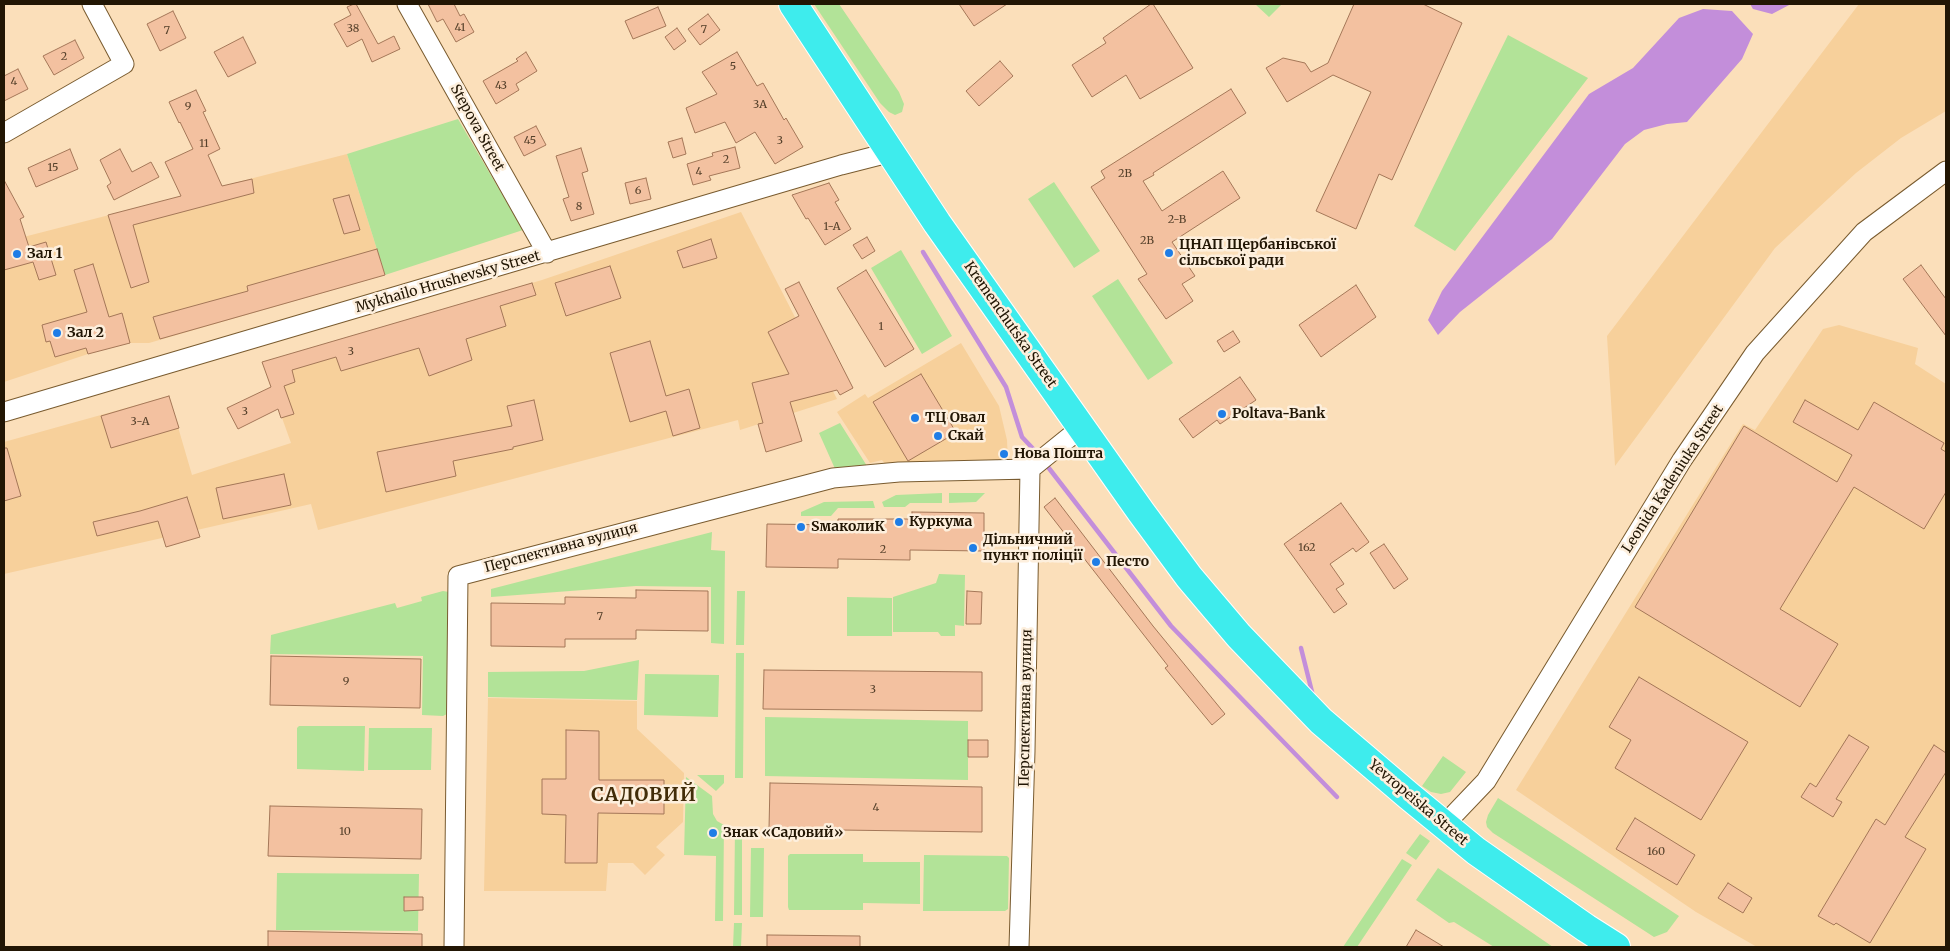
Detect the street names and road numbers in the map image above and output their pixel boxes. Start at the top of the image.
street label: Stepova Street [446,82,508,174]
street label: Mykhailo Hrushevsky Street [354,248,542,316]
street label: Kremenchutska Street [960,259,1060,391]
street label: Leonida Kadeniuka Street [1619,402,1727,556]
street label: Перспективна вулиця [483,519,639,577]
street label: Перспективна вулиця [1016,629,1036,787]
street label: Yevropeiska Street [1365,757,1471,849]

